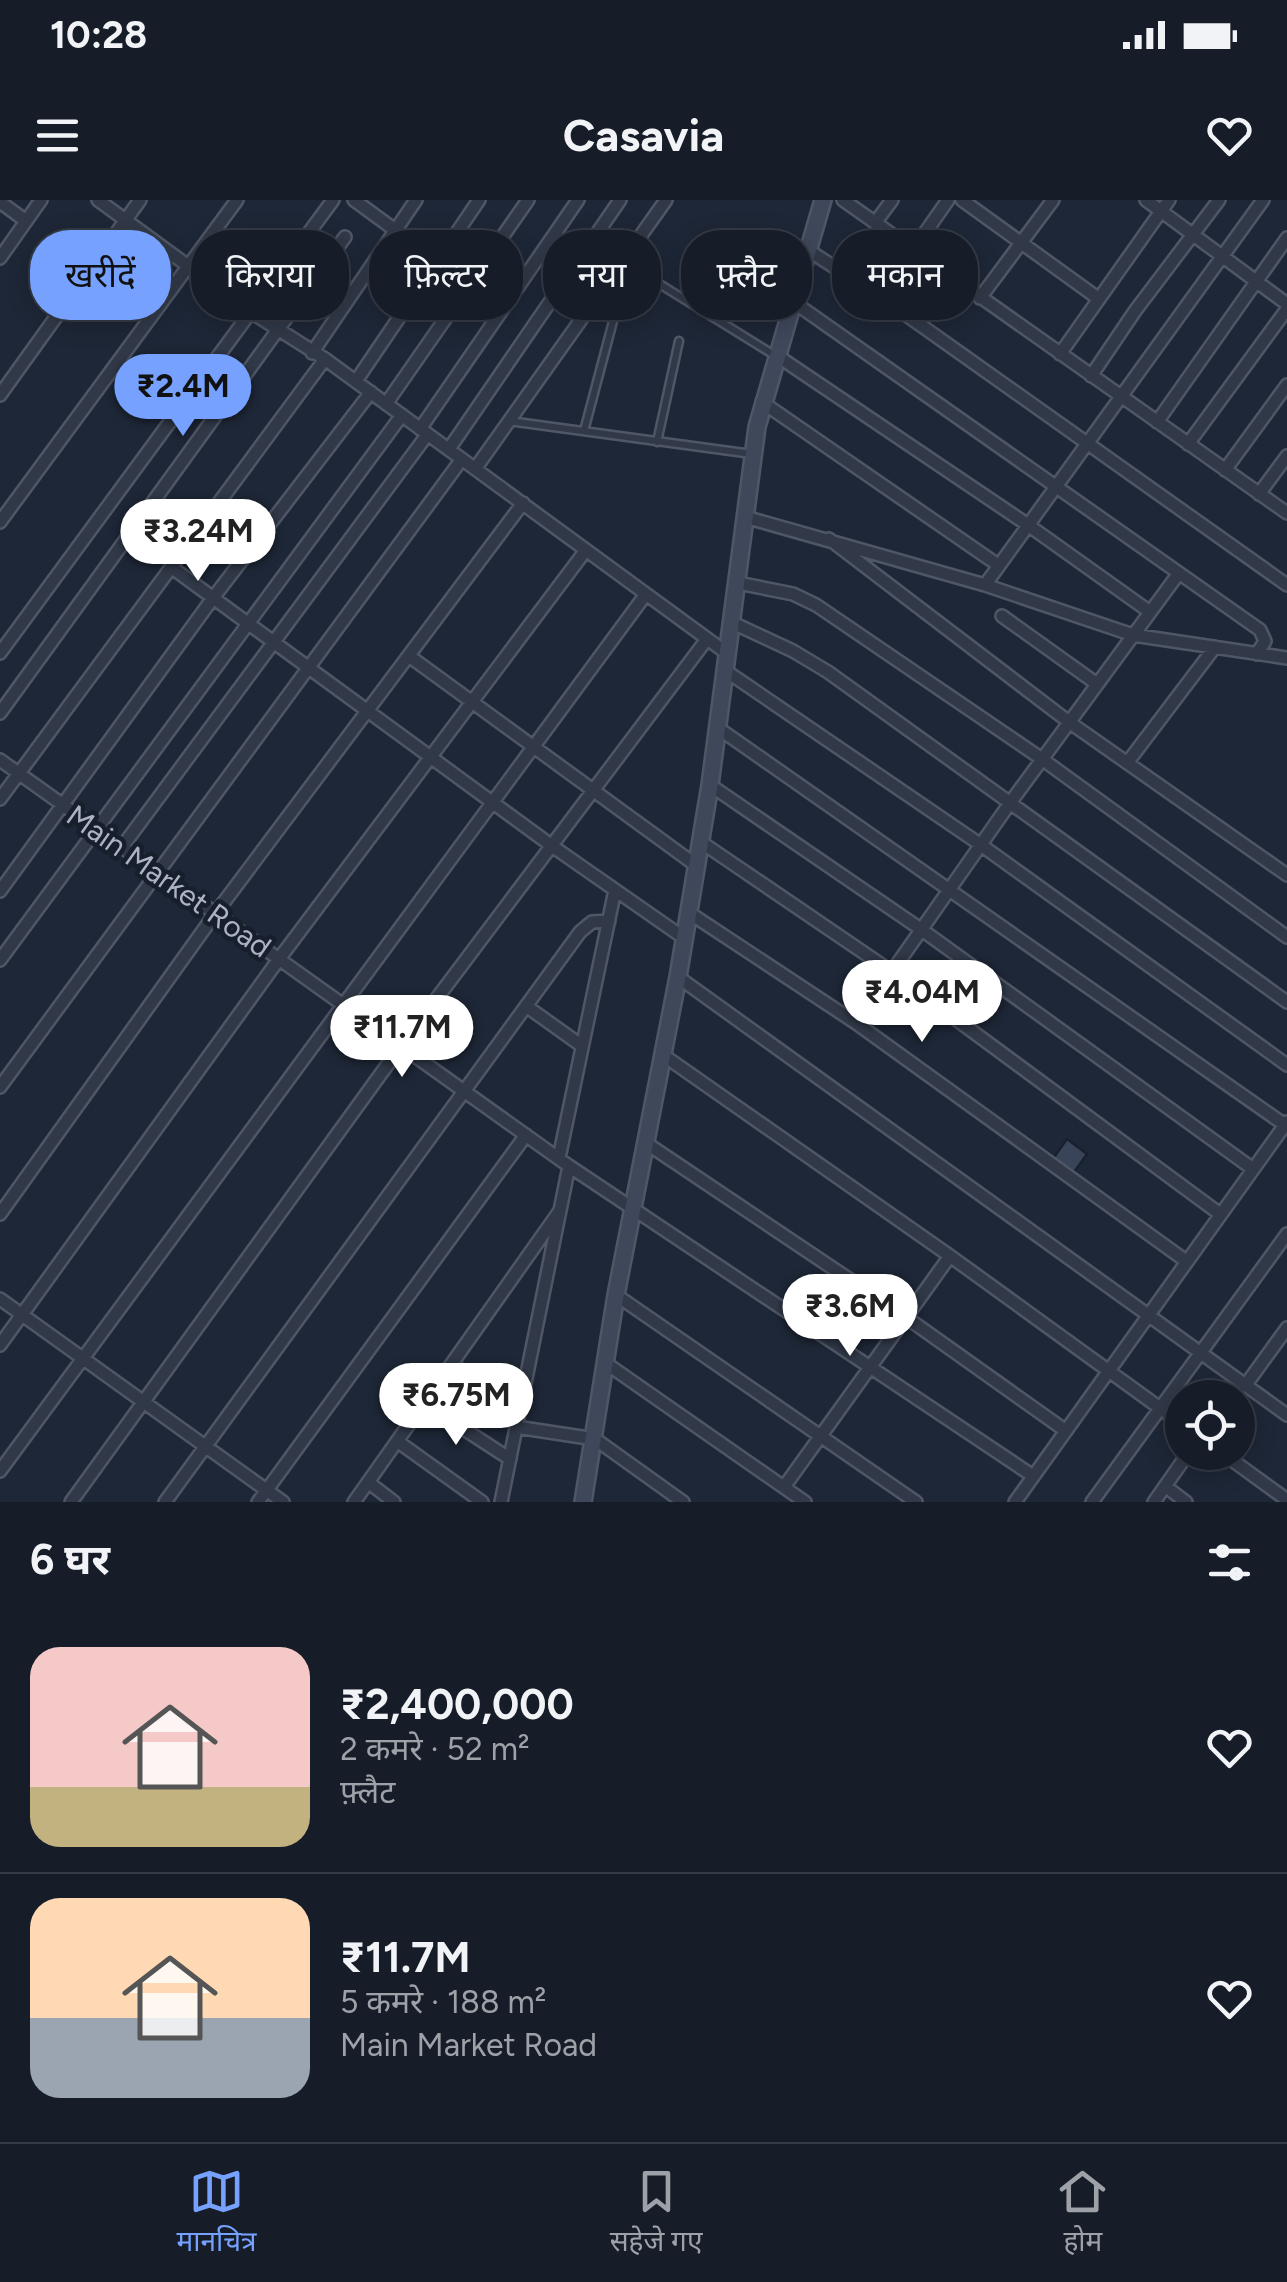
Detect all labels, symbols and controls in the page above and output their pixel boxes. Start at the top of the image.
text: 10:28 [50,12,147,58]
icon: menu [30,108,85,163]
text: Casavia [563,108,724,162]
icon: heart [1202,108,1257,163]
chip: खरीदें [30,230,171,320]
chip: किराया [191,230,349,320]
chip: फ़िल्टर [369,230,523,320]
chip: नया [543,230,661,320]
chip: फ़्लैट [681,230,812,320]
chip: मकान [832,230,978,320]
pin: ₹2.4M [113,354,253,439]
text: ₹2.4M [136,367,230,405]
pin: ₹3.24M [117,499,279,584]
text: ₹3.24M [142,512,254,550]
street label: Main Market Road [60,797,278,965]
pin: ₹4.04M [841,960,1003,1045]
text: ₹4.04M [864,973,980,1011]
pin: ₹11.7M [321,995,483,1080]
text: ₹11.7M [352,1008,452,1046]
pin: ₹3.6M [780,1274,920,1359]
text: ₹3.6M [805,1287,895,1325]
pin: ₹6.75M [375,1363,537,1448]
text: ₹6.75M [401,1376,511,1414]
map controls [1165,1380,1255,1470]
button: locate [1165,1380,1255,1470]
text: 6 घर [30,1534,110,1585]
icon: filters [1202,1535,1257,1590]
text: ₹2,400,000 [340,1679,574,1730]
icon: home [110,1687,230,1807]
icon: heart [1202,1720,1257,1775]
text: 2 कमरे · 52 m² [340,1730,530,1768]
text: फ़्लैट [340,1773,395,1811]
text: ₹11.7M [340,1932,470,1983]
icon: home [110,1938,230,2058]
icon: heart [1202,1971,1257,2026]
text: 5 कमरे · 188 m² [340,1983,546,2021]
text: Main Market Road [340,2026,597,2064]
tab: मानचित्र [177,2164,257,2262]
tab: सहेजे गए [610,2164,702,2262]
tab: होम [1055,2164,1110,2262]

